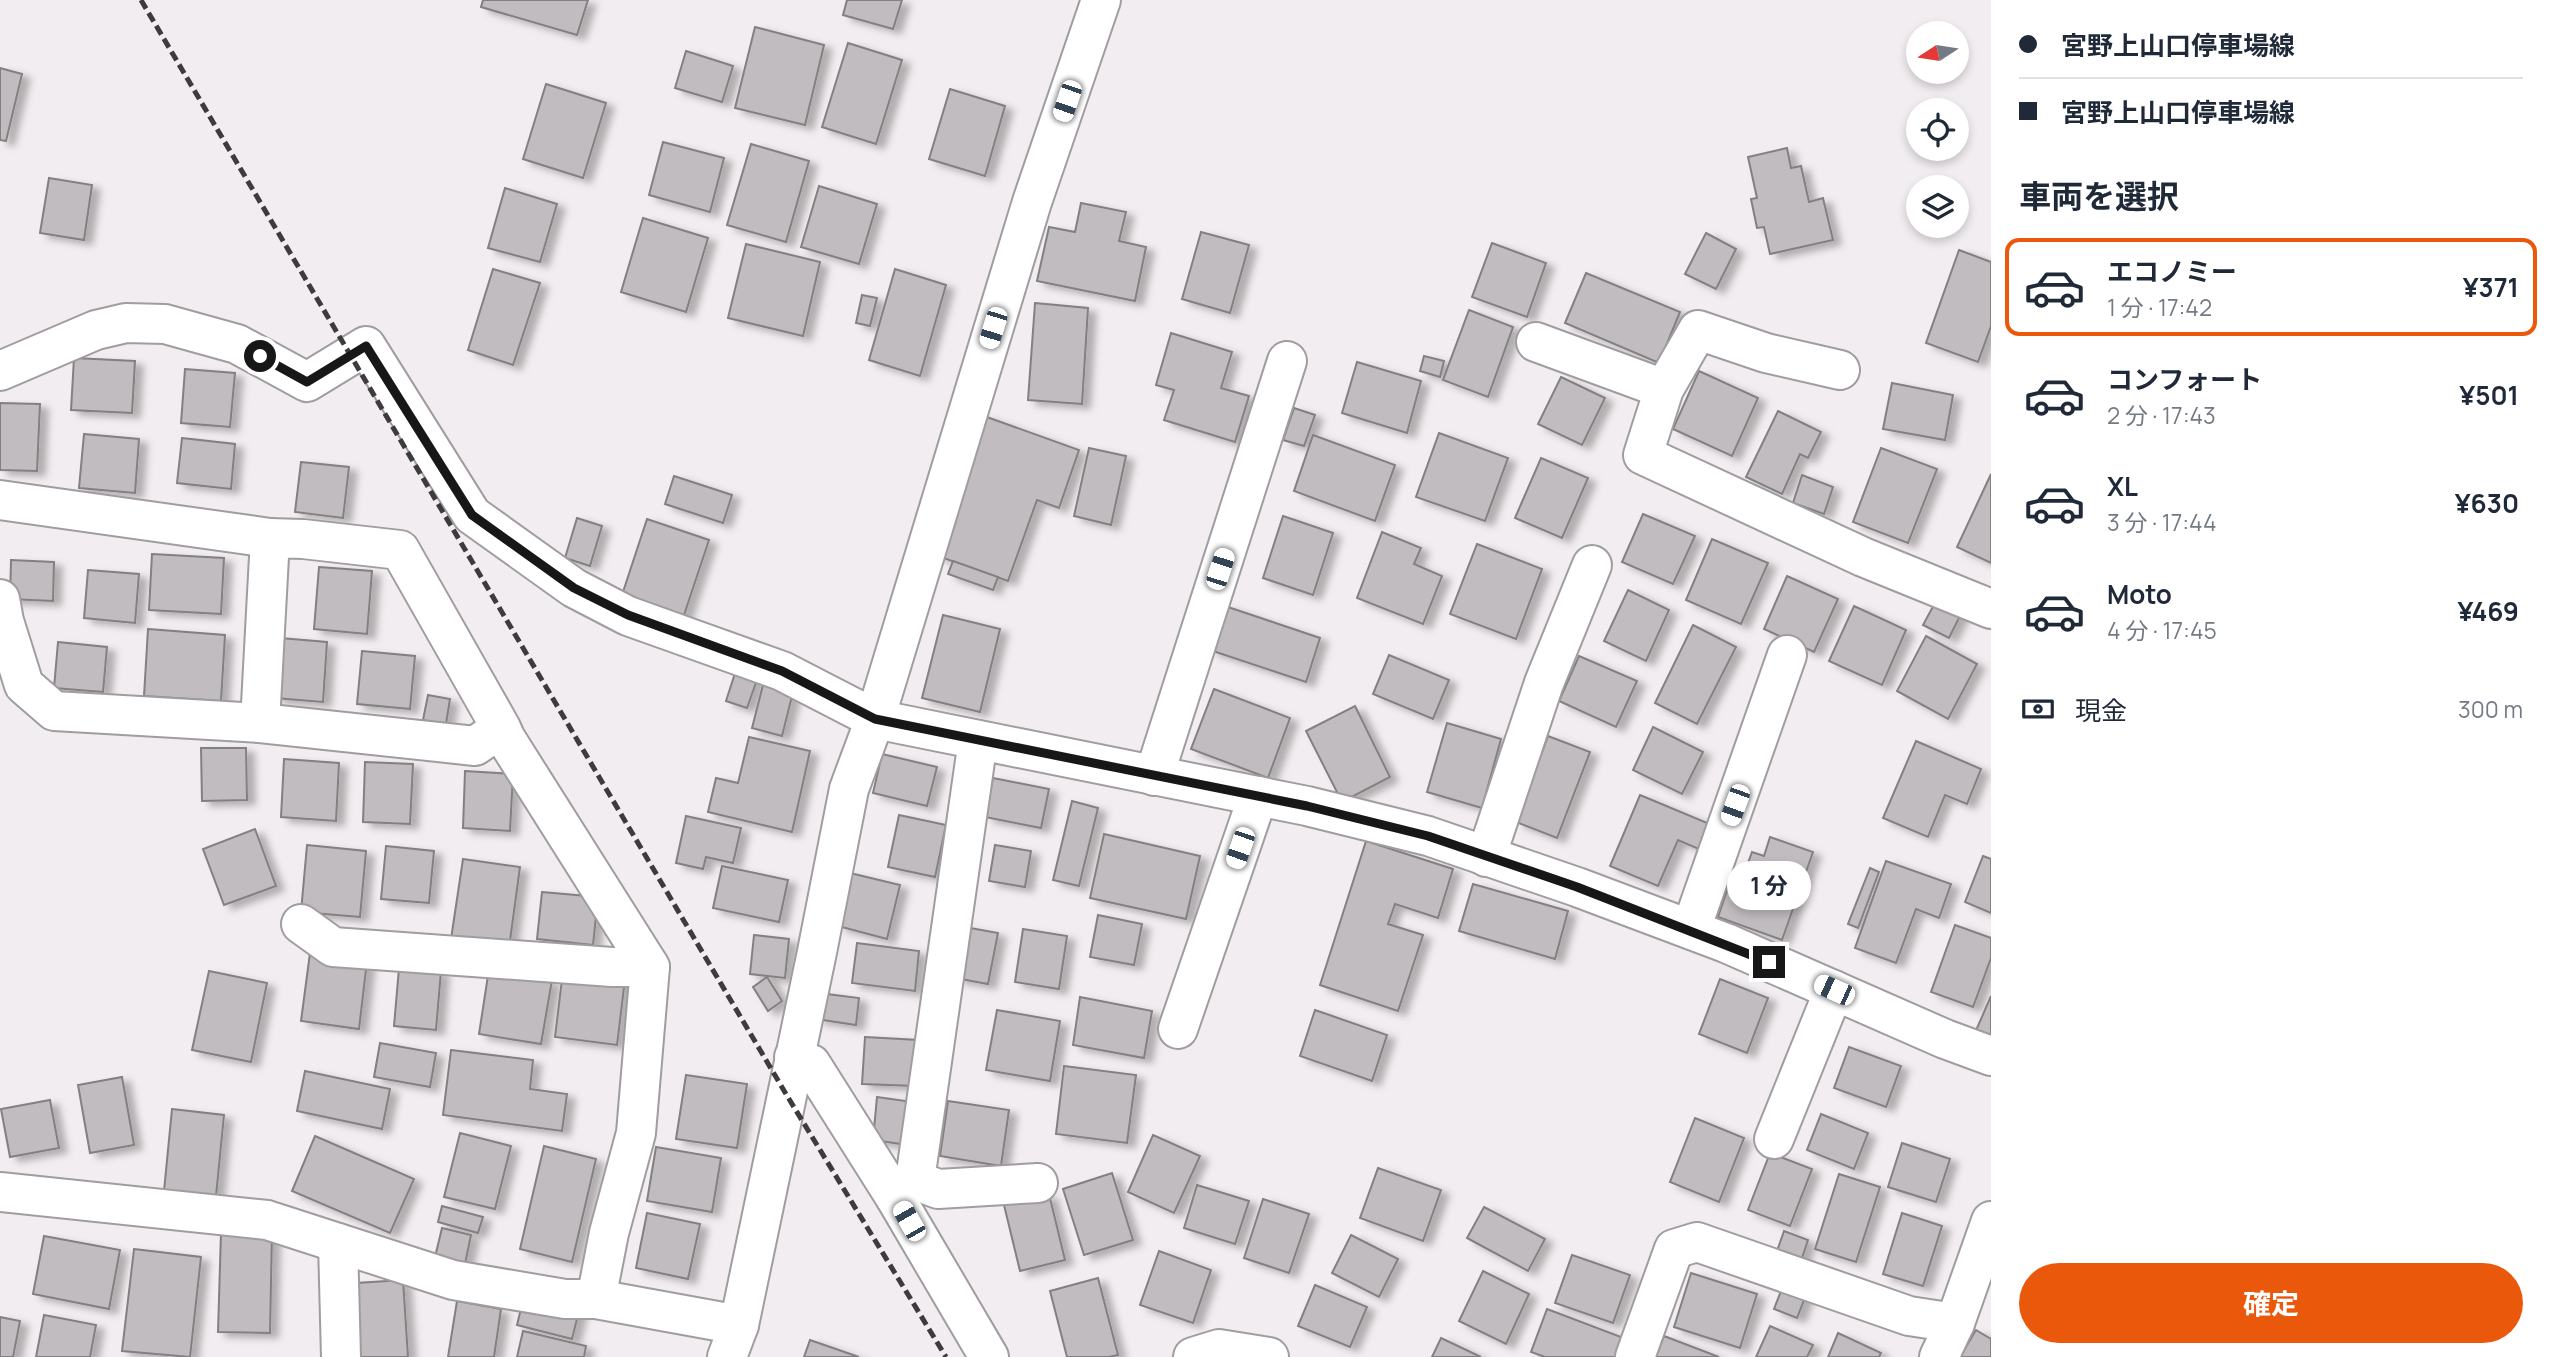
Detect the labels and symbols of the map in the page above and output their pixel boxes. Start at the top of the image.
north arrow [1906,21,1969,84]
car [1051,78,1084,124]
car [977,305,1010,351]
route start [244,340,276,372]
car [1204,546,1237,592]
car [1718,782,1753,828]
car [1224,825,1257,871]
callout: 1 分 [1727,860,1811,909]
route end [1753,946,1785,978]
car [1811,972,1858,1008]
car [890,1198,929,1244]

